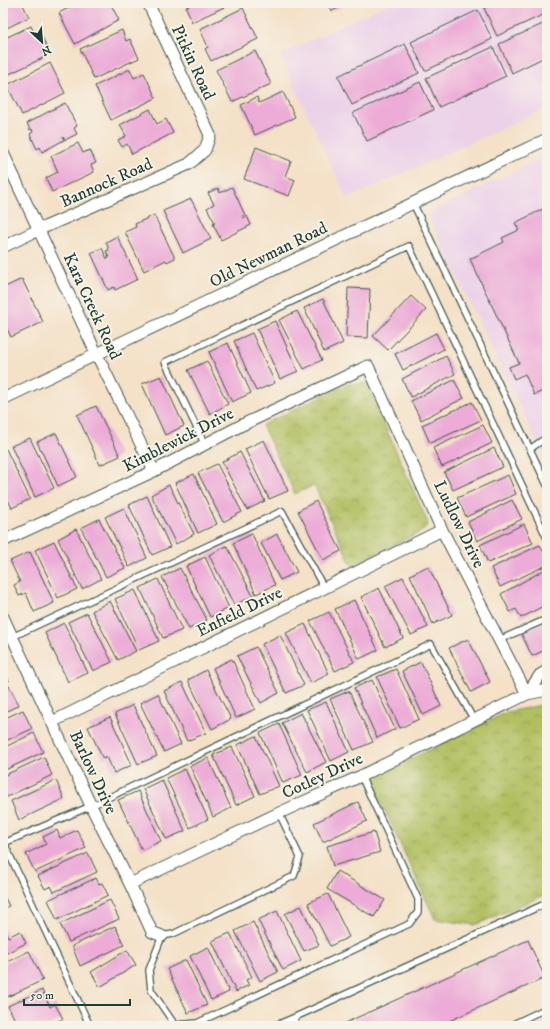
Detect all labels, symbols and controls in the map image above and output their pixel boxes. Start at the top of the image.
street label: Pitkin Road [166,21,220,104]
north arrow [22,22,62,62]
text: N [39,42,53,58]
street label: Bannock Road [57,153,156,213]
street label: Old Newman Road [206,217,331,293]
street label: Kara Creek Road [58,250,127,364]
street label: Kimblewick Drive [119,403,238,477]
street label: Ludlow Drive [428,477,490,572]
street label: Enfield Drive [193,582,286,642]
street label: Barlow Drive [64,727,122,818]
street label: Cotley Drive [278,748,366,804]
scale bar [24,981,130,1007]
text: 50 m [30,988,54,1003]

